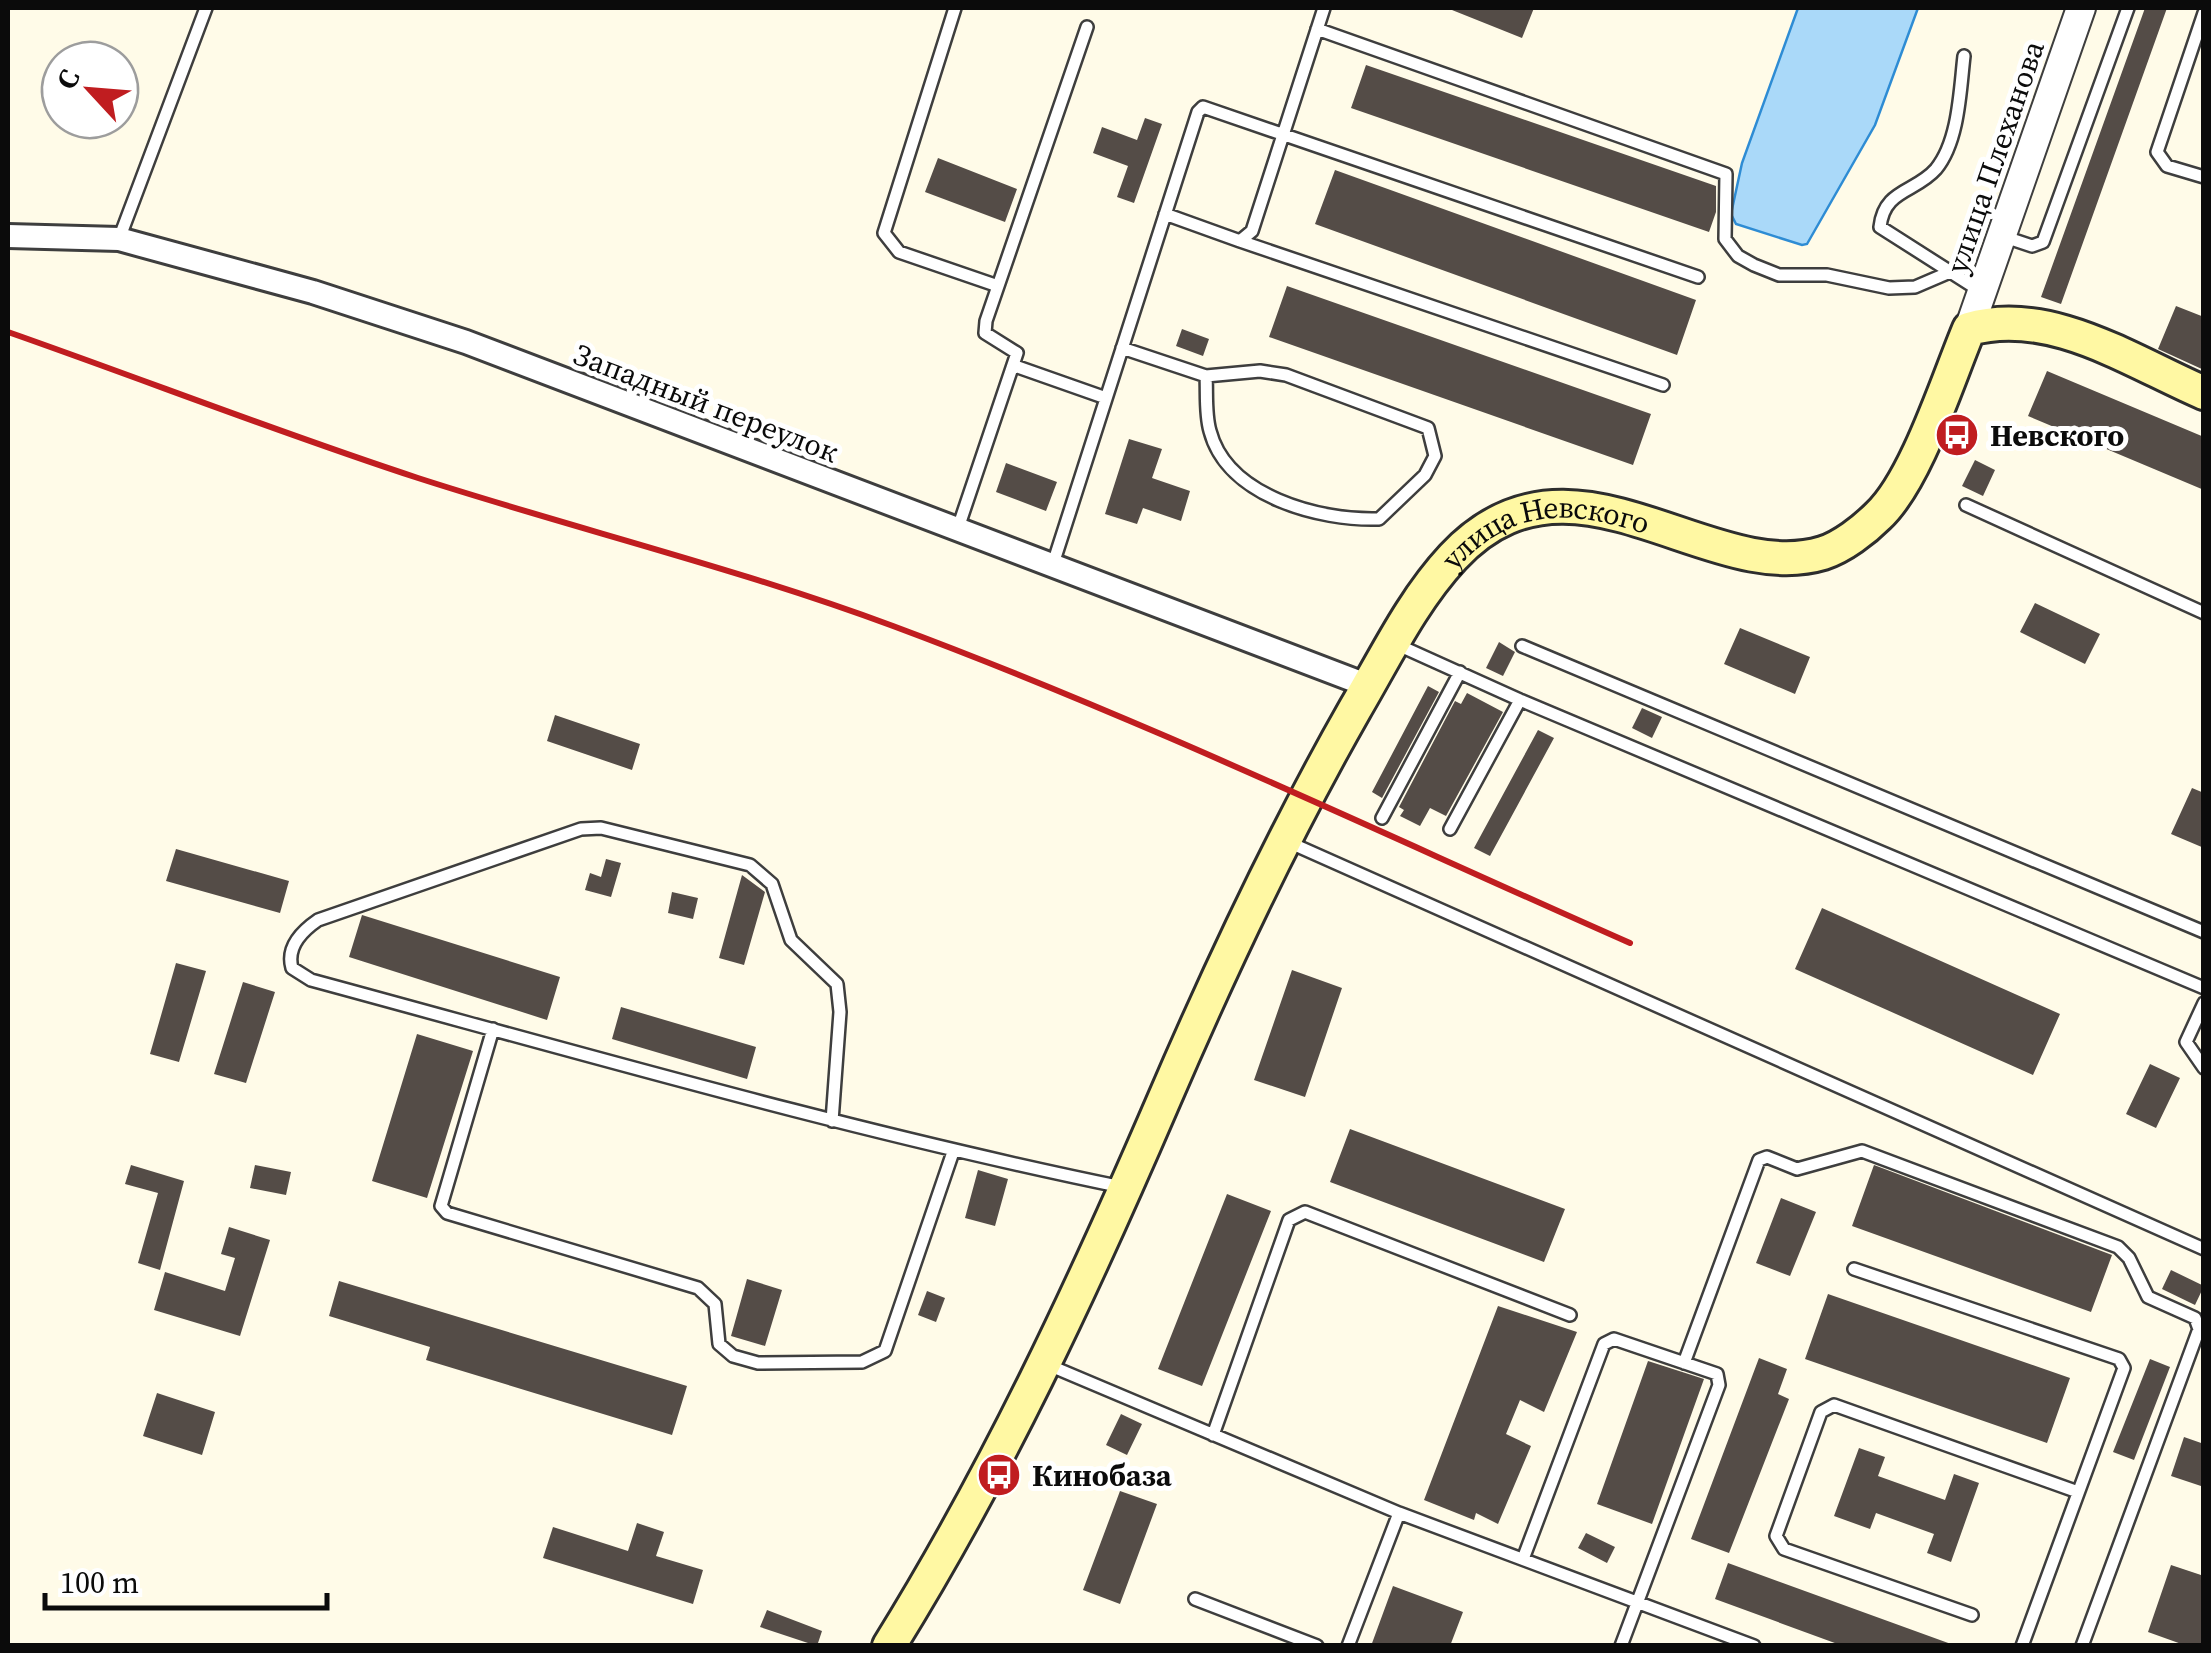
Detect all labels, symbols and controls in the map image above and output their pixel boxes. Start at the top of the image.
street label: улица Плеханова [1936,35,2054,279]
north arrow [40,40,140,140]
text: С [47,63,88,95]
street label: Западный переулок [568,334,845,473]
bus stop icon: Невского [1934,412,1980,458]
place label: Невского [1990,415,2124,456]
street label: улица Невского [1431,486,1655,578]
bus stop icon: Кинобаза [976,1452,1022,1498]
place label: Кинобаза [1032,1455,1173,1496]
scale bar [45,1548,328,1610]
text: 100 m [60,1562,139,1603]

